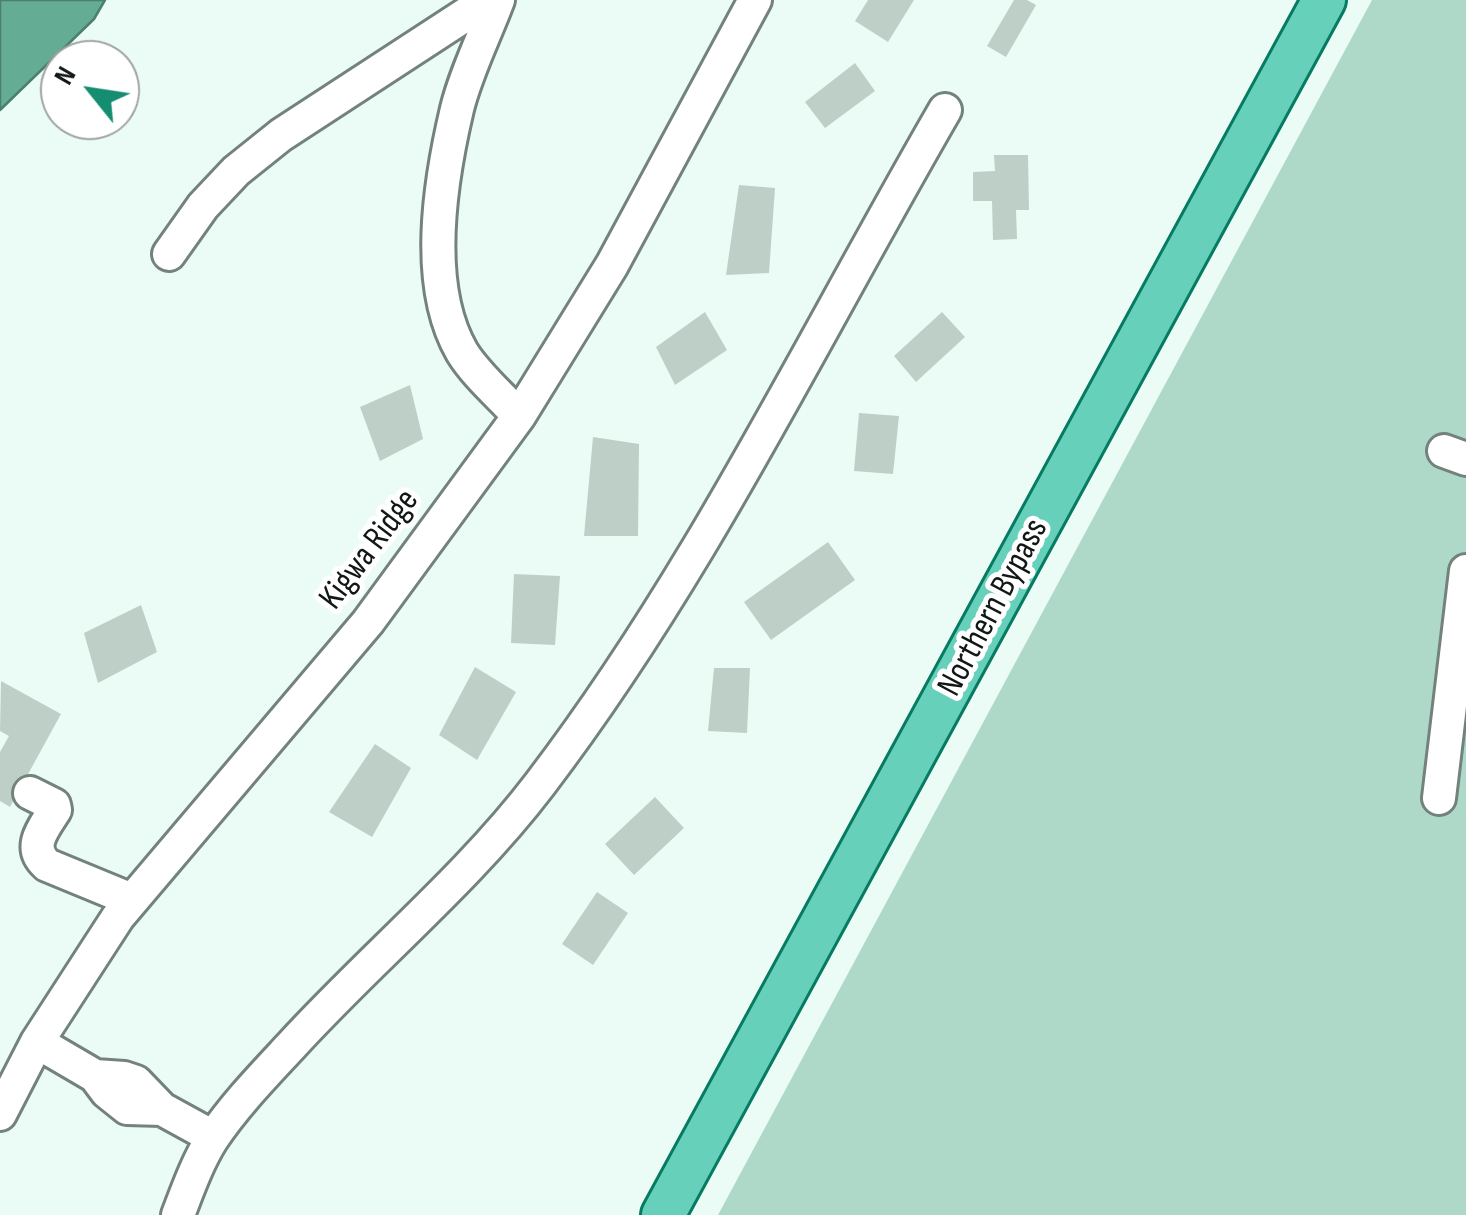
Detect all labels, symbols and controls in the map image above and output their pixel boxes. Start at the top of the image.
north arrow [40,40,140,140]
text: N [47,61,83,90]
street label: Kigwa Ridge [311,482,429,618]
street label: Northern Bypass [930,512,1058,704]

